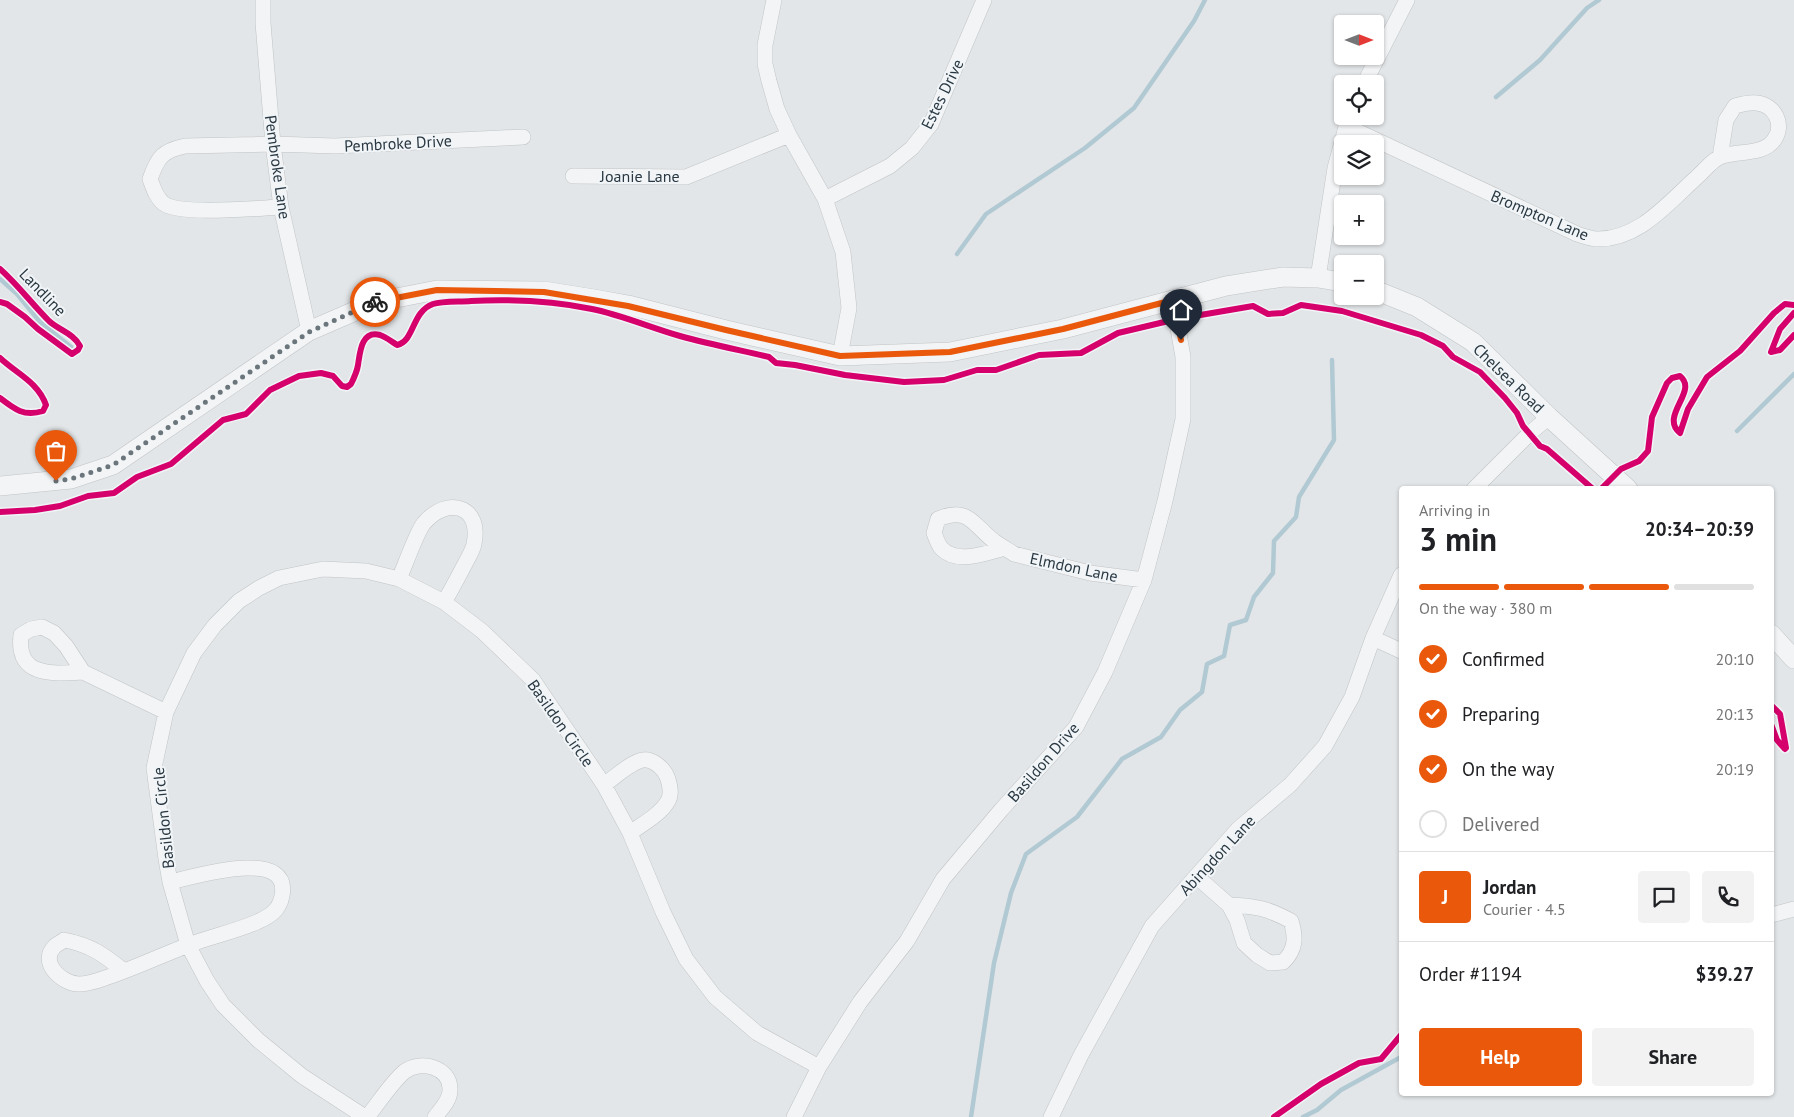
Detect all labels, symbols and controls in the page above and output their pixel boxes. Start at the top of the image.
north arrow [1334,15,1384,65]
map controls [1334,15,1384,305]
street label: Estes Drive [916,56,968,132]
button: locate [1334,75,1384,125]
street label: Pembroke Lane [261,114,295,220]
street label: Pembroke Drive [344,130,452,156]
button: layers [1334,135,1384,185]
street label: Joanie Lane [599,166,680,186]
street label: Brompton Lane [1488,185,1592,245]
button: + [1334,195,1384,245]
button: − [1334,255,1384,305]
street label: Landline [15,264,71,320]
courier [350,277,400,327]
icon: bike [361,288,389,316]
pin [1160,289,1202,340]
icon: home [1167,296,1195,324]
street label: Chelsea Road [1469,339,1549,417]
pin [35,430,77,481]
icon: bag [42,437,70,465]
text: Arriving in [1419,500,1490,520]
text: 20:34–20:39 [1645,517,1754,541]
text: 3 min [1419,518,1497,560]
street label: Elmdon Lane [1028,548,1120,586]
text: On the way · 380 m [1419,598,1552,618]
icon: check [1419,645,1447,673]
text: Confirmed [1462,647,1545,671]
text: 20:10 [1716,649,1754,669]
street label: Basildon Circle [524,675,598,771]
icon: check [1419,700,1447,728]
text: Preparing [1462,702,1540,726]
text: 20:13 [1716,704,1754,724]
street label: Basildon Drive [1003,718,1083,806]
icon: check [1419,755,1447,783]
text: On the way [1462,757,1554,781]
text: 20:19 [1716,759,1754,779]
street label: Basildon Circle [148,766,178,870]
street label: Abingdon Lane [1175,811,1259,899]
text: Delivered [1462,812,1540,836]
button: chat [1638,871,1690,923]
button: phone [1702,871,1754,923]
text: Jordan [1483,875,1536,899]
text: J [1442,885,1448,909]
text: Courier · 4.5 [1483,899,1566,919]
text: Order #1194 [1419,962,1522,986]
text: $39.27 [1695,962,1754,986]
button: Help [1419,1028,1582,1086]
button: Share [1592,1028,1754,1086]

